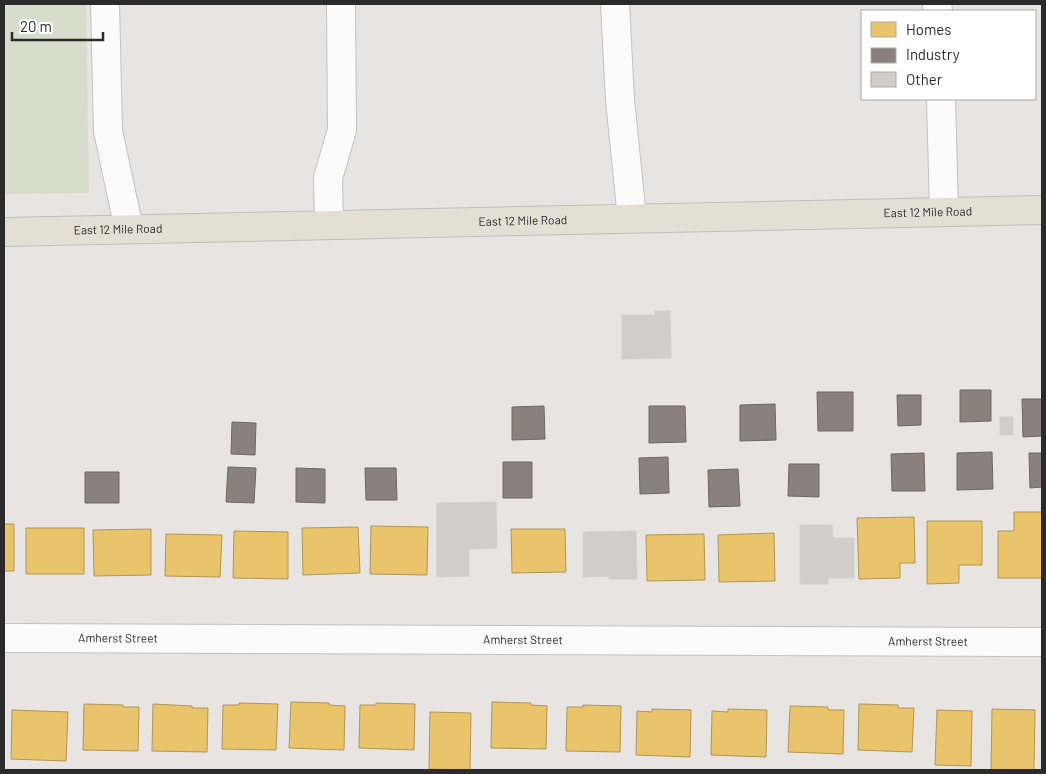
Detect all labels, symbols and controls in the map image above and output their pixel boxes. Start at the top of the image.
scale bar [12,10,104,42]
legend [861,10,1036,100]
text: 20 m [20,17,52,35]
text: Homes [906,20,951,38]
text: Industry [906,45,960,63]
text: Other [906,70,943,88]
street label: East 12 Mile Road [883,203,972,219]
street label: East 12 Mile Road [478,212,567,228]
street label: East 12 Mile Road [73,221,162,237]
street label: Amherst Street [78,630,158,645]
street label: Amherst Street [483,632,563,646]
street label: Amherst Street [888,633,968,648]

